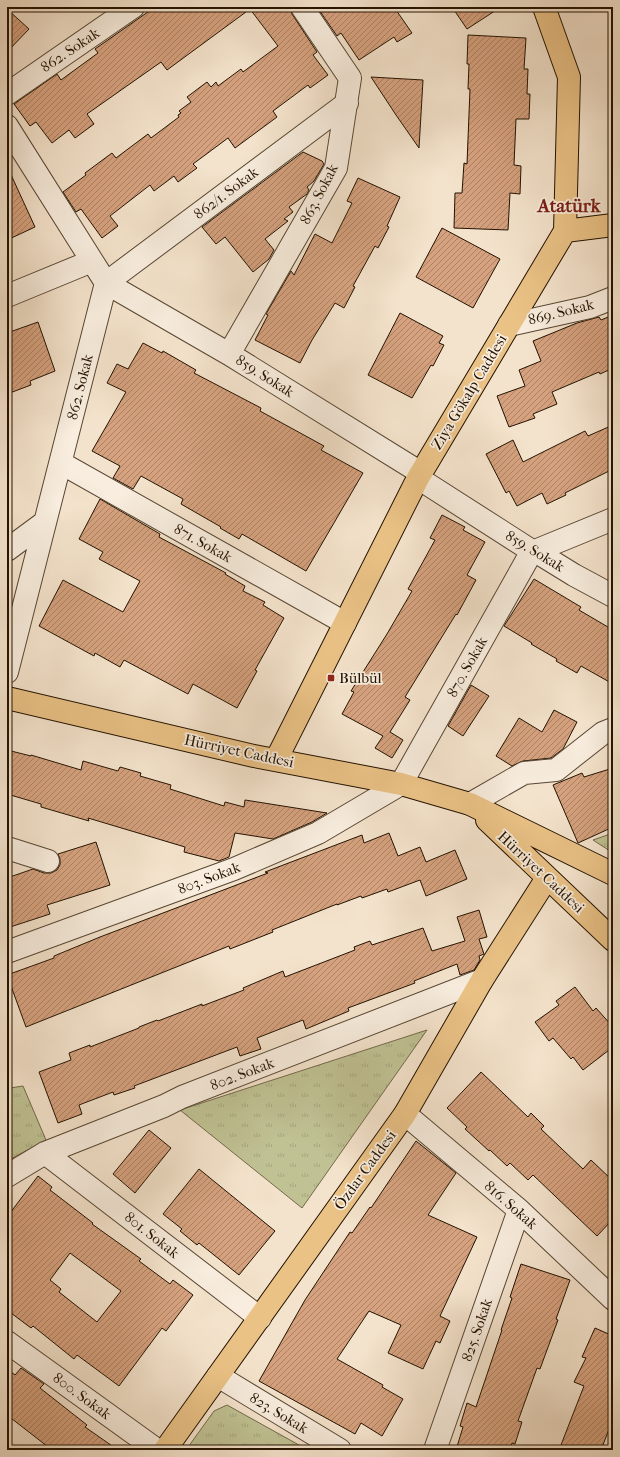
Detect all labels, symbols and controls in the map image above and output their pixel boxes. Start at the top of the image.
street label: 862. Sokak [37,24,103,76]
street label: 863. Sokak [296,160,342,227]
street label: 862/1. Sokak [190,163,262,223]
district label: Atatürk [537,195,602,217]
street label: 869. Sokak [526,295,596,329]
street label: Ziya Gökalp Caddesi [427,331,511,453]
street label: 859. Sokak [232,351,298,401]
street label: 862. Sokak [63,352,97,422]
street label: 871. Sokak [171,520,236,566]
street label: 859. Sokak [502,526,568,576]
street label: 870. Sokak [443,633,491,701]
place label: Bülbül [339,669,382,687]
marker: Bülbül [326,673,336,683]
street label: Hürriyet Caddesi [183,731,296,772]
street label: Hürriyet Caddesi [494,827,588,917]
street label: 803. Sokak [175,858,243,898]
street label: 802. Sokak [207,1053,277,1094]
street label: Özdar Caddesi [330,1126,400,1213]
street label: 816. Sokak [481,1177,542,1233]
street label: 801. Sokak [121,1208,183,1262]
street label: 825. Sokak [458,1296,496,1364]
street label: 800. Sokak [49,1369,115,1423]
street label: 823. Sokak [246,1389,312,1438]

